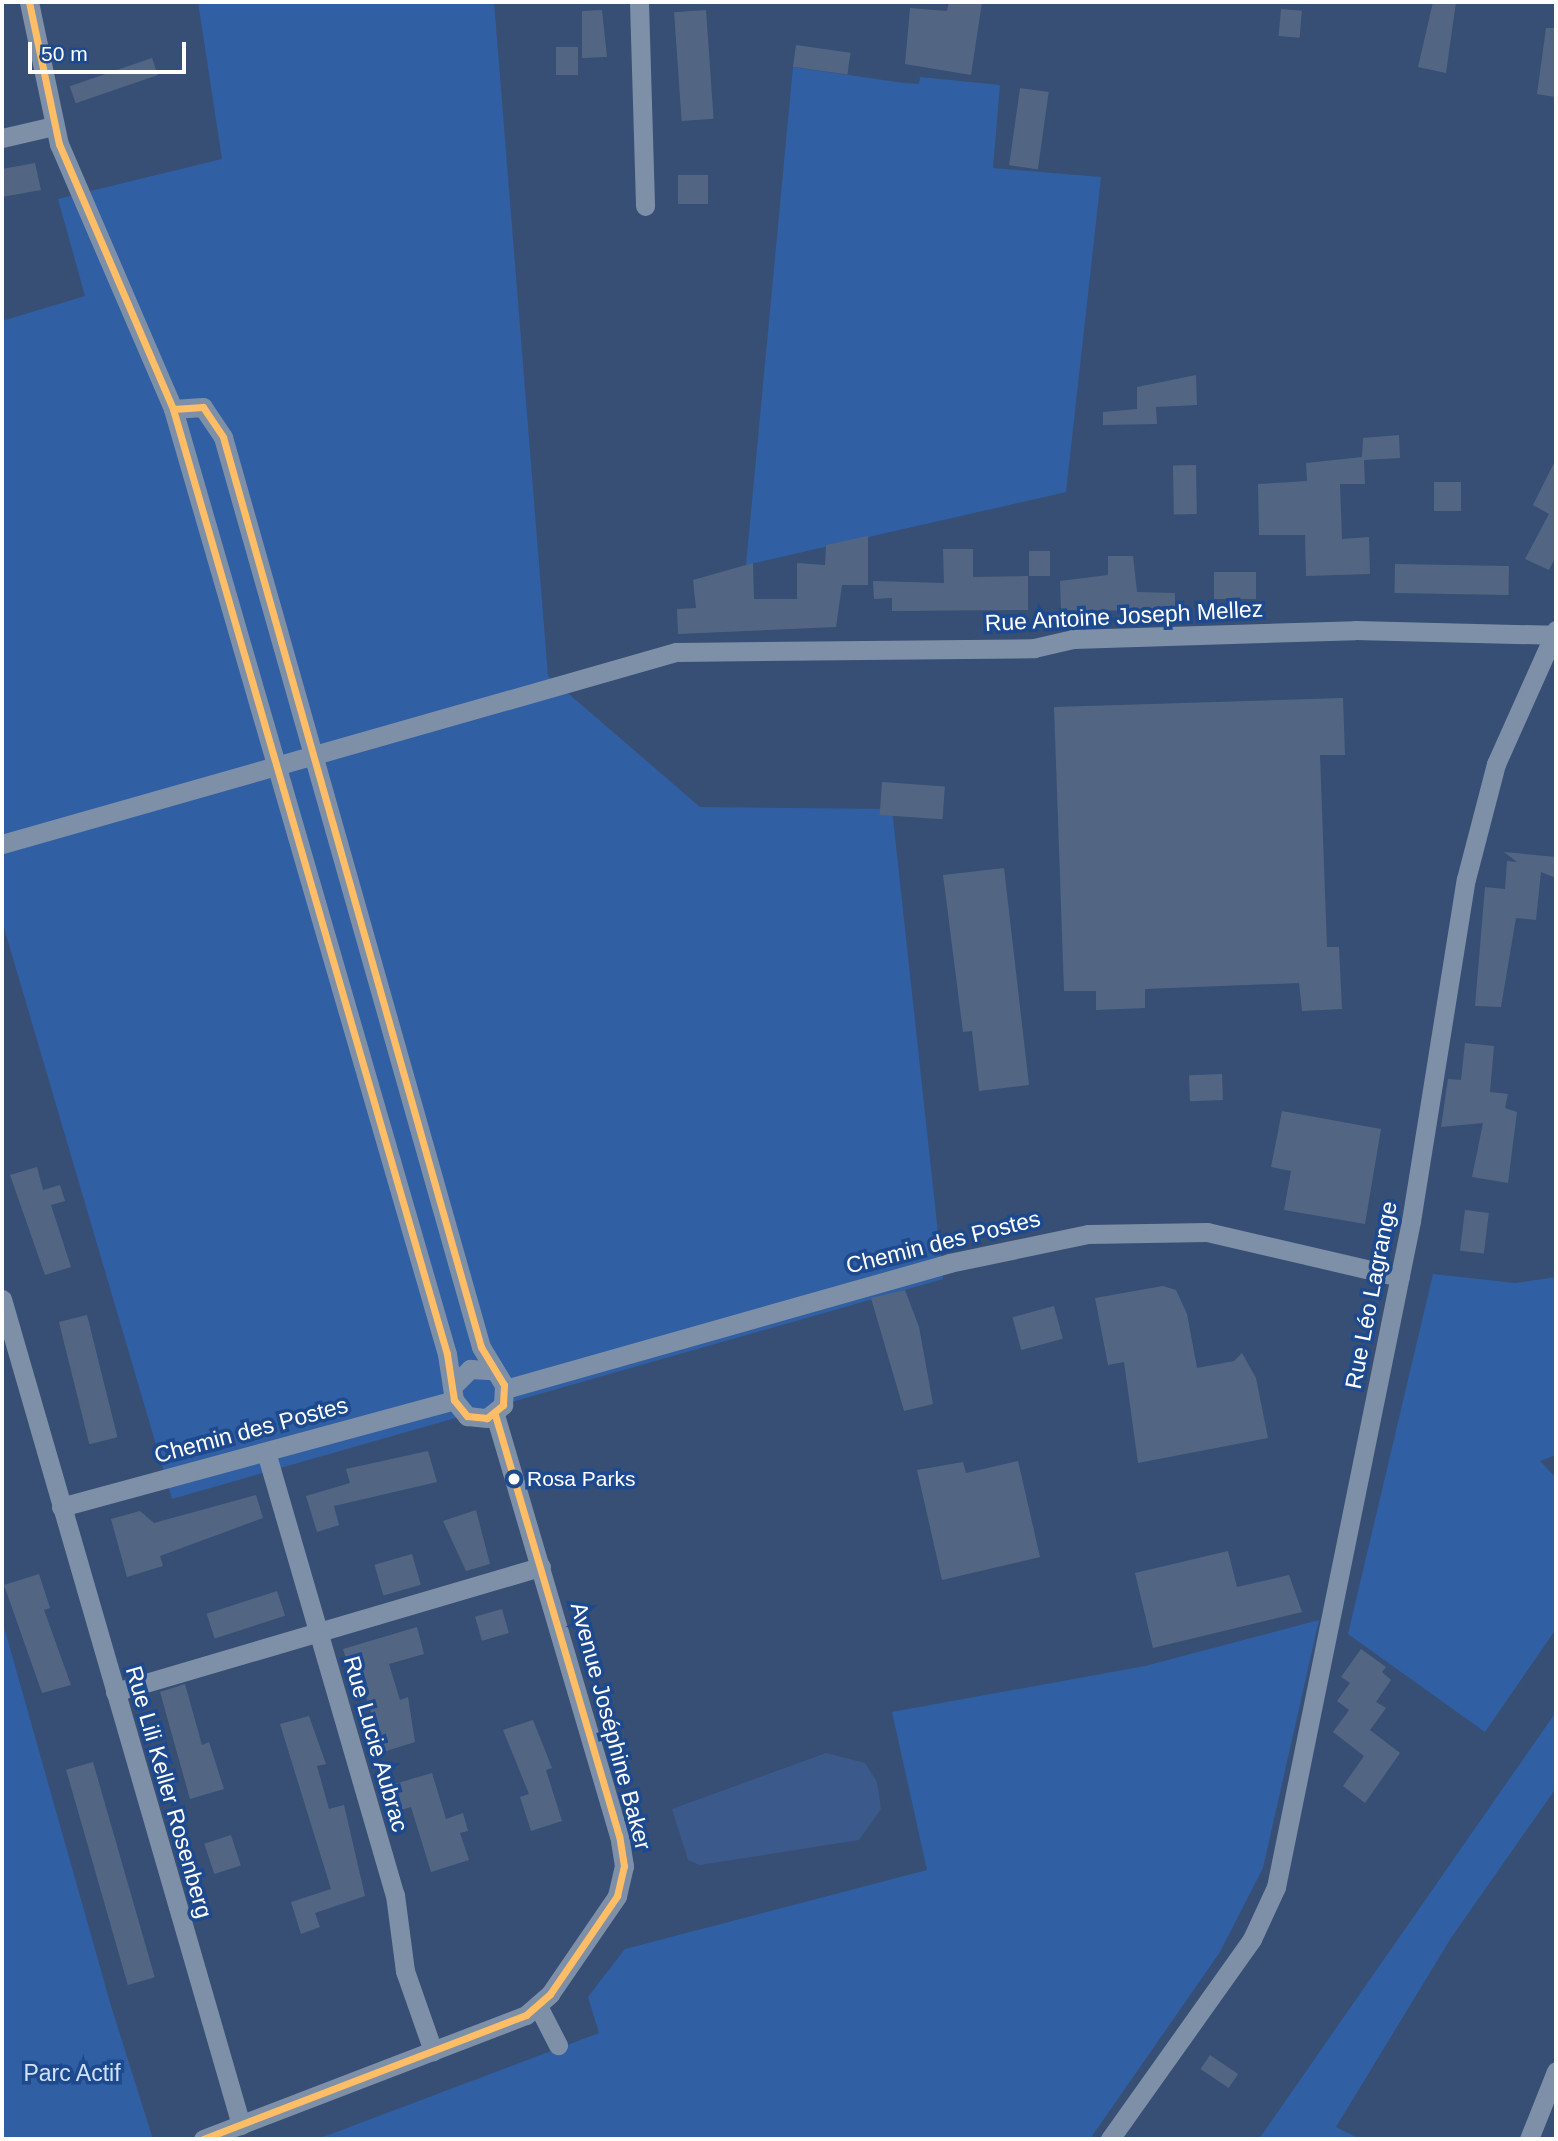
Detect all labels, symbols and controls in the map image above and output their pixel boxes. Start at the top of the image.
scale bar [32,28,189,72]
text: 50 m [41,42,88,65]
street label: Rue Antoine Joseph Mellez [983,595,1265,637]
street label: Rue Léo Lagrange [1339,1199,1403,1391]
street label: Chemin des Postes [843,1204,1043,1280]
street label: Chemin des Postes [151,1391,351,1469]
place label: Rosa Parks [527,1466,636,1492]
marker: Rosa Parks [507,1472,521,1486]
street label: Avenue Joséphine Baker [565,1599,657,1853]
street label: Rue Lucie Aubrac [338,1652,414,1836]
street label: Rue Lili Keller Rosenberg [120,1663,218,1921]
park label: Parc Actif [23,2059,121,2087]

